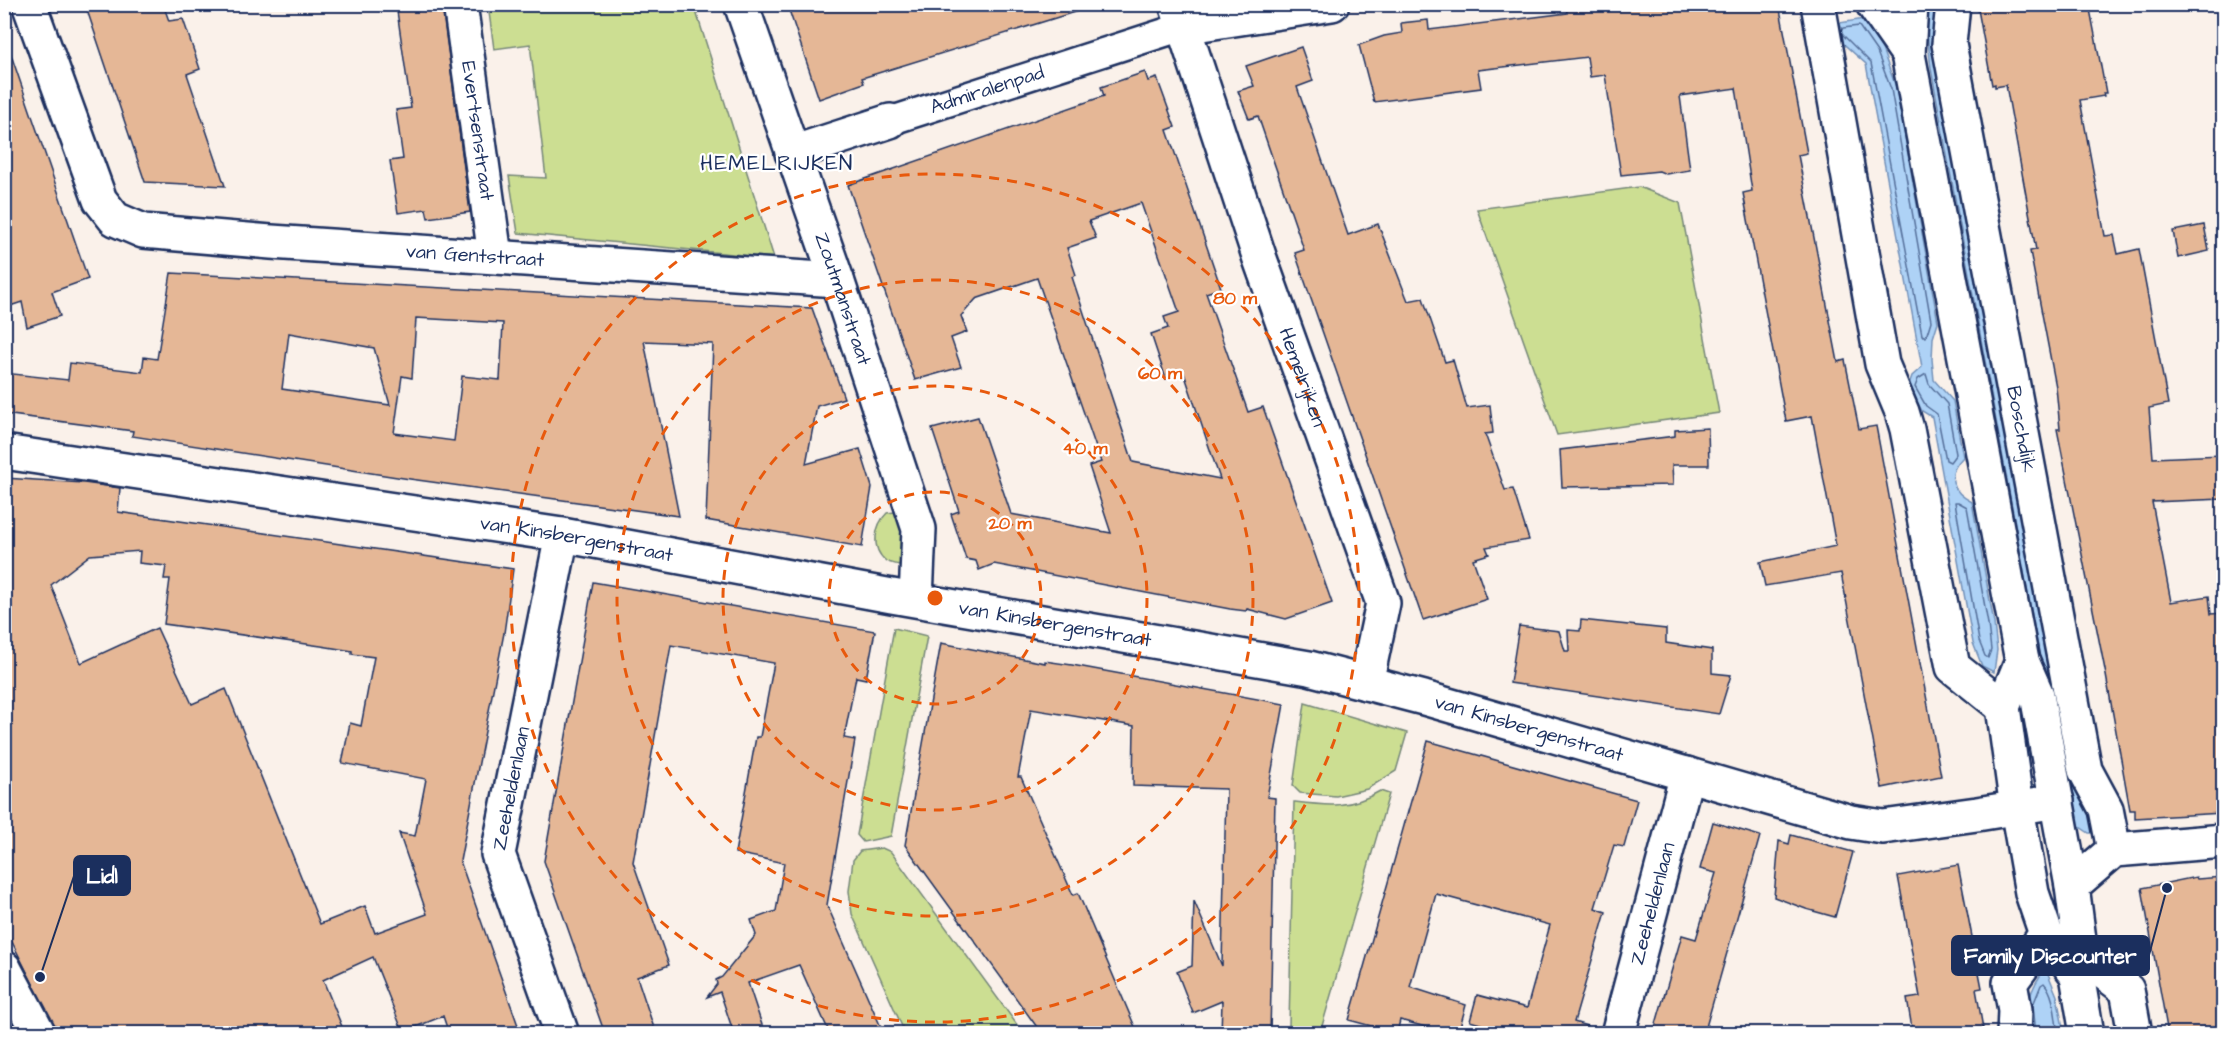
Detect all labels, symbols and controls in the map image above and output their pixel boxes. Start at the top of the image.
street label: Admiralenpad [926,58,1048,121]
street label: Evertsenstraat [454,59,501,202]
district label: HEMELRIJKEN [700,149,854,178]
street label: Zoutmanstraat [808,229,878,369]
street label: van Gentstraat [405,237,545,274]
text: 80 m [1213,286,1258,311]
street label: Hemelrijken [1272,324,1333,431]
text: 60 m [1138,361,1183,386]
street label: Boschdijk [1999,384,2043,475]
text: 40 m [1063,436,1108,461]
street label: van Kinsbergenstraat [478,509,675,569]
text: 20 m [988,511,1032,536]
centre of rings [925,588,945,608]
street label: van Kinsbergenstraat [956,594,1154,655]
street label: van Kinsbergenstraat [1431,688,1627,769]
street label: Zeeheldenlaan [485,724,537,853]
street label: Zeeheldenlaan [1623,839,1682,968]
callout: Lidl [74,856,130,895]
text: Lidl [86,862,119,891]
callout: Family Discounter [1952,936,2149,975]
text: Family Discounter [1963,942,2137,974]

